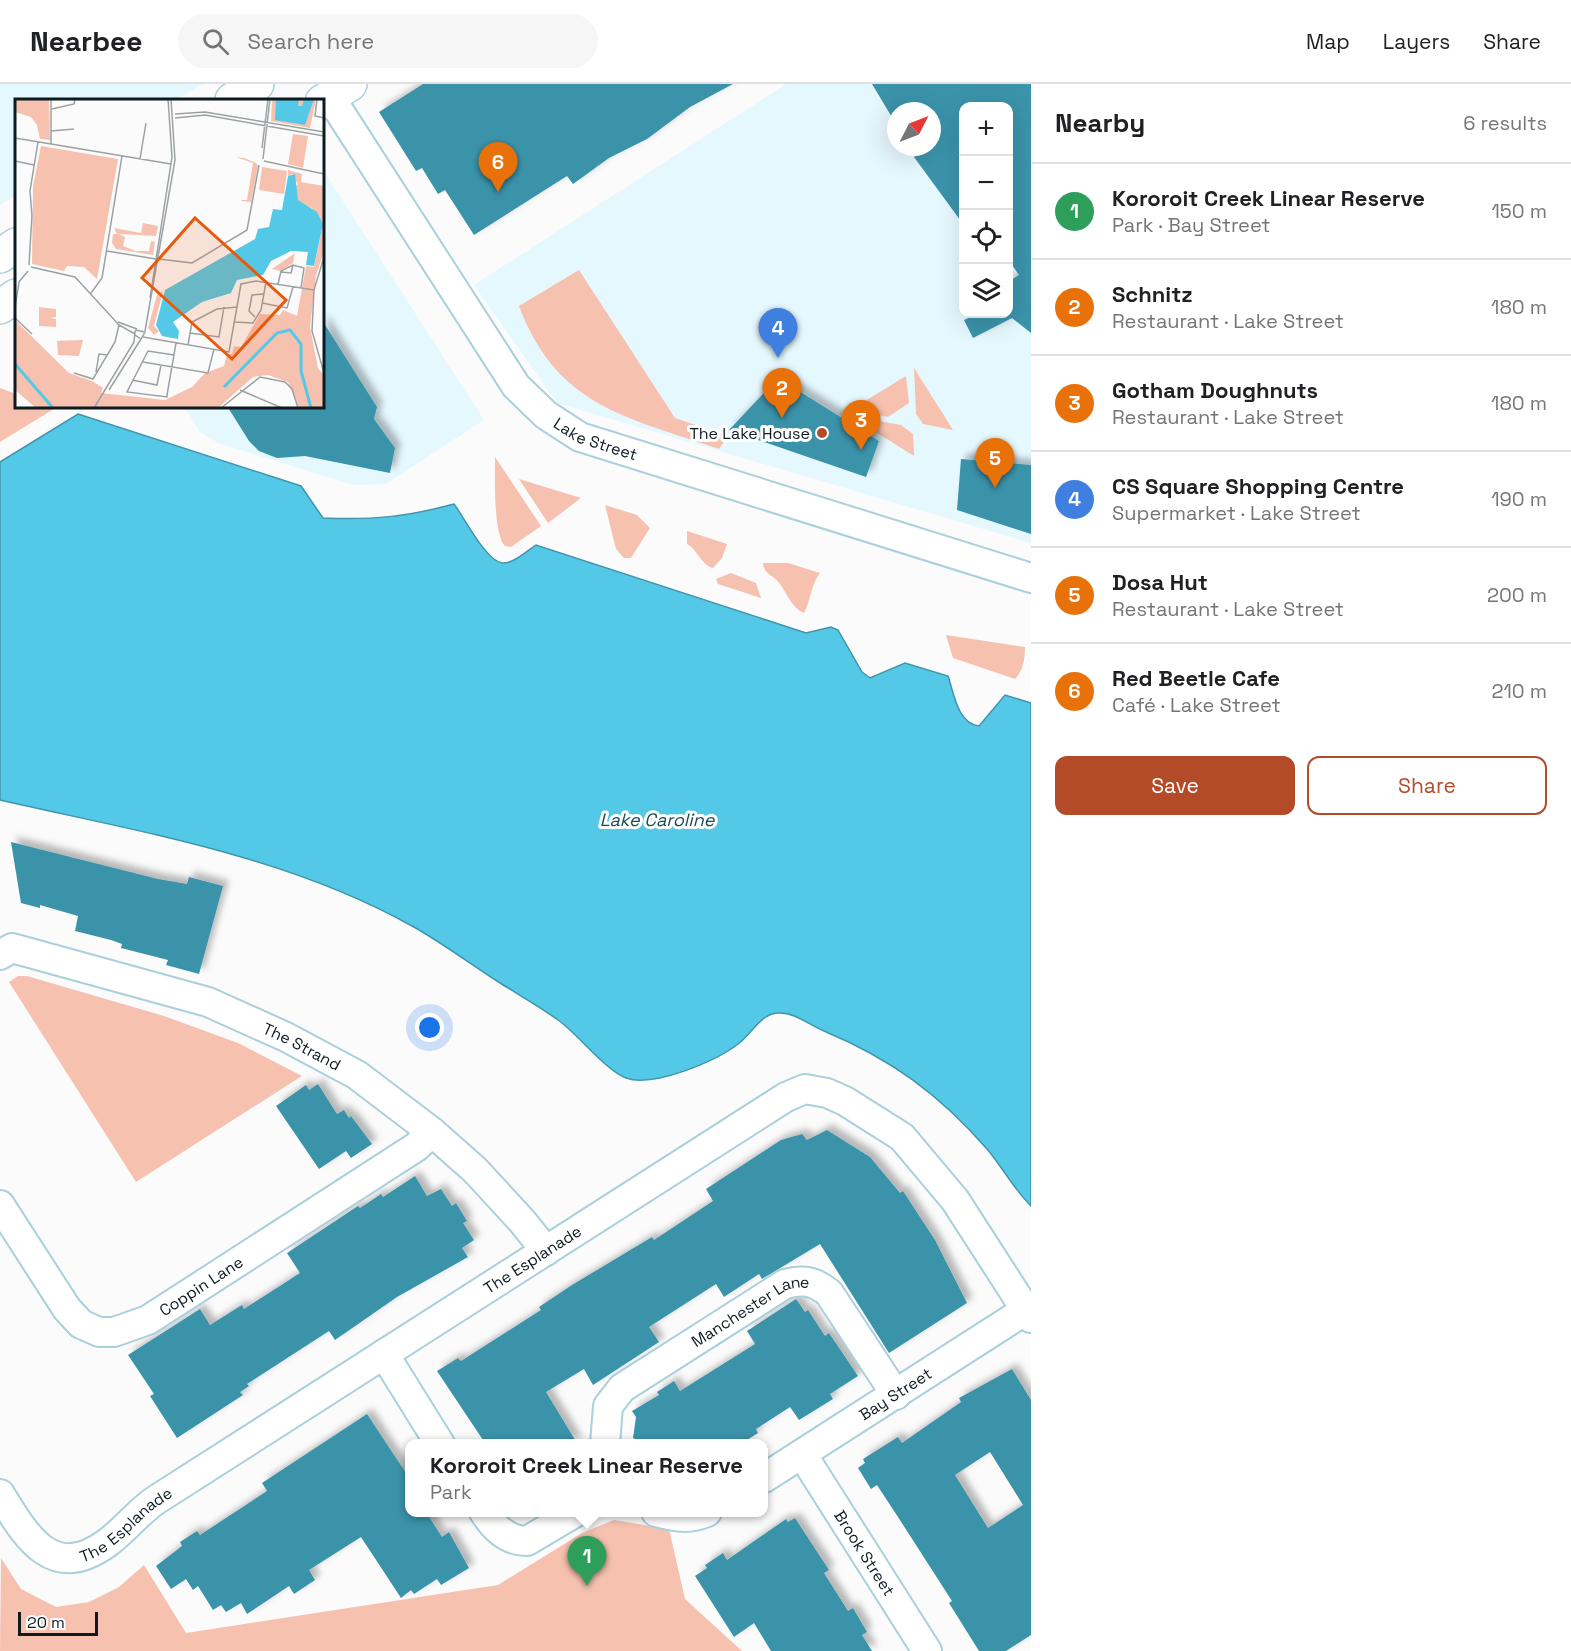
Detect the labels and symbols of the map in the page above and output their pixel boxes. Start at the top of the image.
inset map [15,99,324,408]
north arrow [887,102,941,156]
pin: 6 [478,142,518,192]
pin: 4 [758,308,798,358]
pin: 2 [762,368,802,418]
pin: 3 [842,400,880,450]
street label: Lake Street [550,412,640,465]
place label: The Lake House [689,423,810,444]
marker: The Lake House [815,426,829,440]
pin: 5 [976,438,1014,488]
water label: Lake Caroline [600,808,716,831]
your location [415,1013,444,1042]
street label: The Strand [260,1017,345,1075]
street label: The Esplanade [479,1220,585,1298]
street label: Coppin Lane [155,1251,247,1321]
street label: Manchester Lane [687,1271,810,1352]
street label: Bay Street [855,1363,936,1425]
street label: The Esplanade [77,1482,176,1567]
street label: Brook Street [830,1506,900,1600]
pin: 1 [568,1536,606,1586]
scale bar [18,1609,98,1636]

